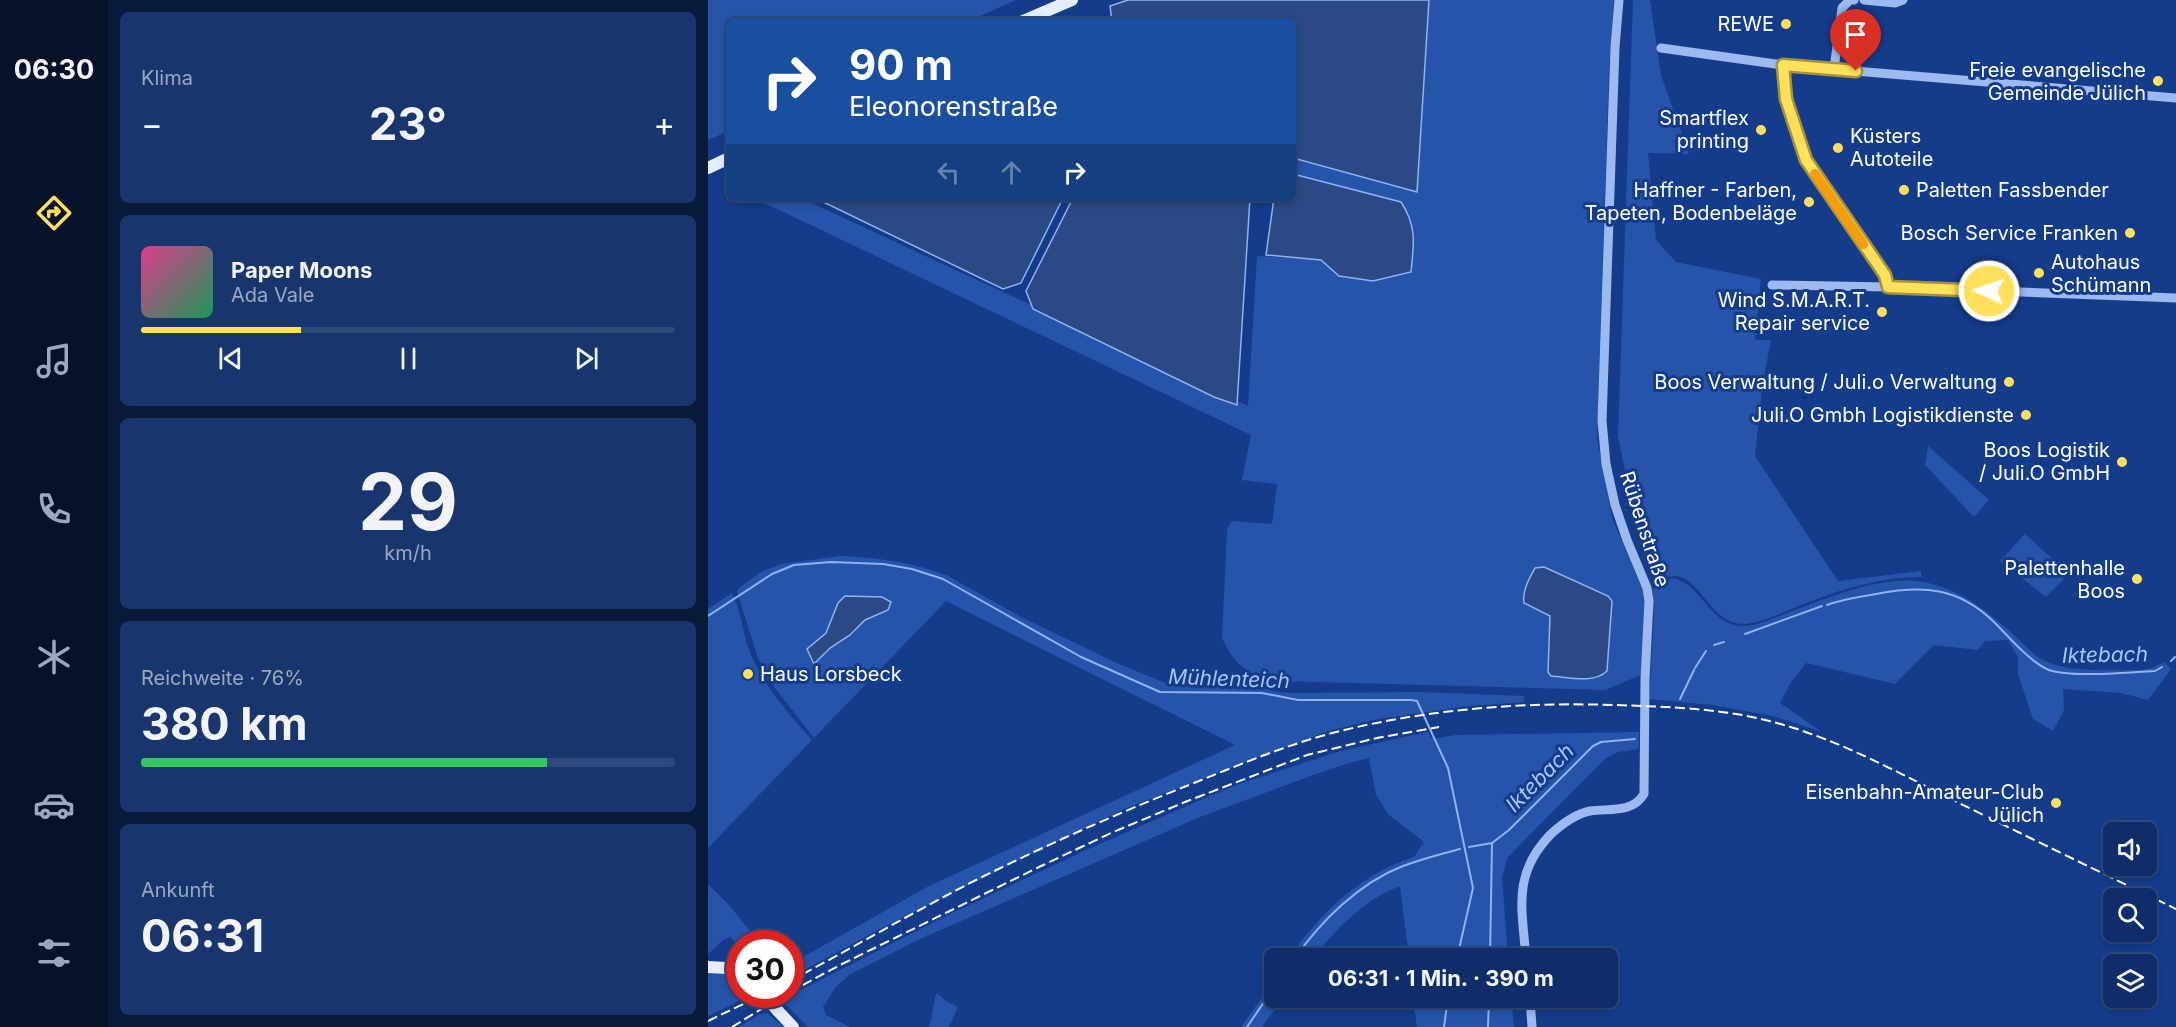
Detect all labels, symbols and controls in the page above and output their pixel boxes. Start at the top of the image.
pin [1830,9,1881,71]
place label: REWE [1717,12,1774,36]
marker: REWE [1779,17,1793,31]
icon: arrive [1839,18,1872,51]
text: 90 m [849,39,953,90]
icon: right [750,42,828,120]
text: 06:30 [14,53,94,86]
place label: Freie evangelische Gemeinde Jülich [1969,58,2146,105]
text: Klima [141,66,193,90]
marker: Freie evangelische Gemeinde Jülich [2151,74,2165,88]
text: Eleonorenstraße [849,90,1058,123]
text: 23° [369,96,447,151]
text: − [141,104,163,144]
text: + [653,104,675,144]
place label: Smartflex printing [1659,106,1749,153]
marker: Smartflex printing [1754,123,1768,137]
place label: Küsters Autoteile [1850,124,1933,171]
marker: Küsters Autoteile [1831,141,1845,155]
icon: left [932,156,965,189]
icon: ahead [995,156,1028,189]
icon: right [1058,156,1091,189]
place label: Haffner - Farben, Tapeten, Bodenbeläge [1585,178,1797,225]
place label: Paletten Fassbender [1916,178,2109,202]
marker: Paletten Fassbender [1897,183,1911,197]
icon: directions [33,192,75,234]
marker: Haffner - Farben, Tapeten, Bodenbeläge [1802,195,1816,209]
place label: Bosch Service Franken [1901,221,2118,245]
marker: Bosch Service Franken [2123,226,2137,240]
place label: Autohaus Schümann [2051,250,2151,297]
text: Paper Moons [231,257,372,283]
position arrow [1957,259,2021,323]
marker: Autohaus Schümann [2032,266,2046,280]
text: Ada Vale [231,283,314,307]
place label: Wind S.M.A.R.T. Repair service [1718,288,1870,335]
marker: Wind S.M.A.R.T. Repair service [1875,305,1889,319]
icon: music [33,340,75,382]
icon: previous [214,342,247,375]
icon: pause [392,342,425,375]
icon: next [570,342,603,375]
place label: Boos Verwaltung / Juli.o Verwaltung [1654,370,1997,394]
marker: Boos Verwaltung / Juli.o Verwaltung [2002,375,2016,389]
place label: Juli.O Gmbh Logistikdienste [1751,403,2014,427]
marker: Juli.O Gmbh Logistikdienste [2019,408,2033,422]
place label: Boos Logistik / Juli.O GmbH [1979,438,2110,485]
text: 29 [358,454,458,549]
marker: Boos Logistik / Juli.O GmbH [2115,455,2129,469]
street label: Rübenstraße [1615,468,1675,590]
icon: phone [33,488,75,530]
text: km/h [384,541,432,565]
place label: Palettenhalle Boos [2004,556,2125,603]
marker: Palettenhalle Boos [2130,572,2144,586]
icon: climate [33,636,75,678]
water label: Iktebach [2062,641,2148,668]
place label: Haus Lorsbeck [760,662,902,686]
water label: Mühlenteich [1168,664,1290,693]
text: Reichweite · 76% [141,666,304,690]
marker: Haus Lorsbeck [741,667,755,681]
text: 380 km [141,696,308,751]
water label: Iktebach [1500,738,1579,817]
place label: Eisenbahn-Amateur-Club Jülich [1805,780,2044,827]
icon: car [33,784,75,826]
marker: Eisenbahn-Amateur-Club Jülich [2049,796,2063,810]
map controls [2103,822,2157,1008]
button: sound [2103,822,2157,876]
text: Ankunft [141,878,215,902]
button: search [2103,888,2157,942]
text: 06:31 [141,908,264,963]
speed limit sign: 30 [726,930,804,1008]
icon: filters [33,932,75,974]
button: layers [2103,954,2157,1008]
text: 06:31 · 1 Min. · 390 m [1328,965,1554,991]

